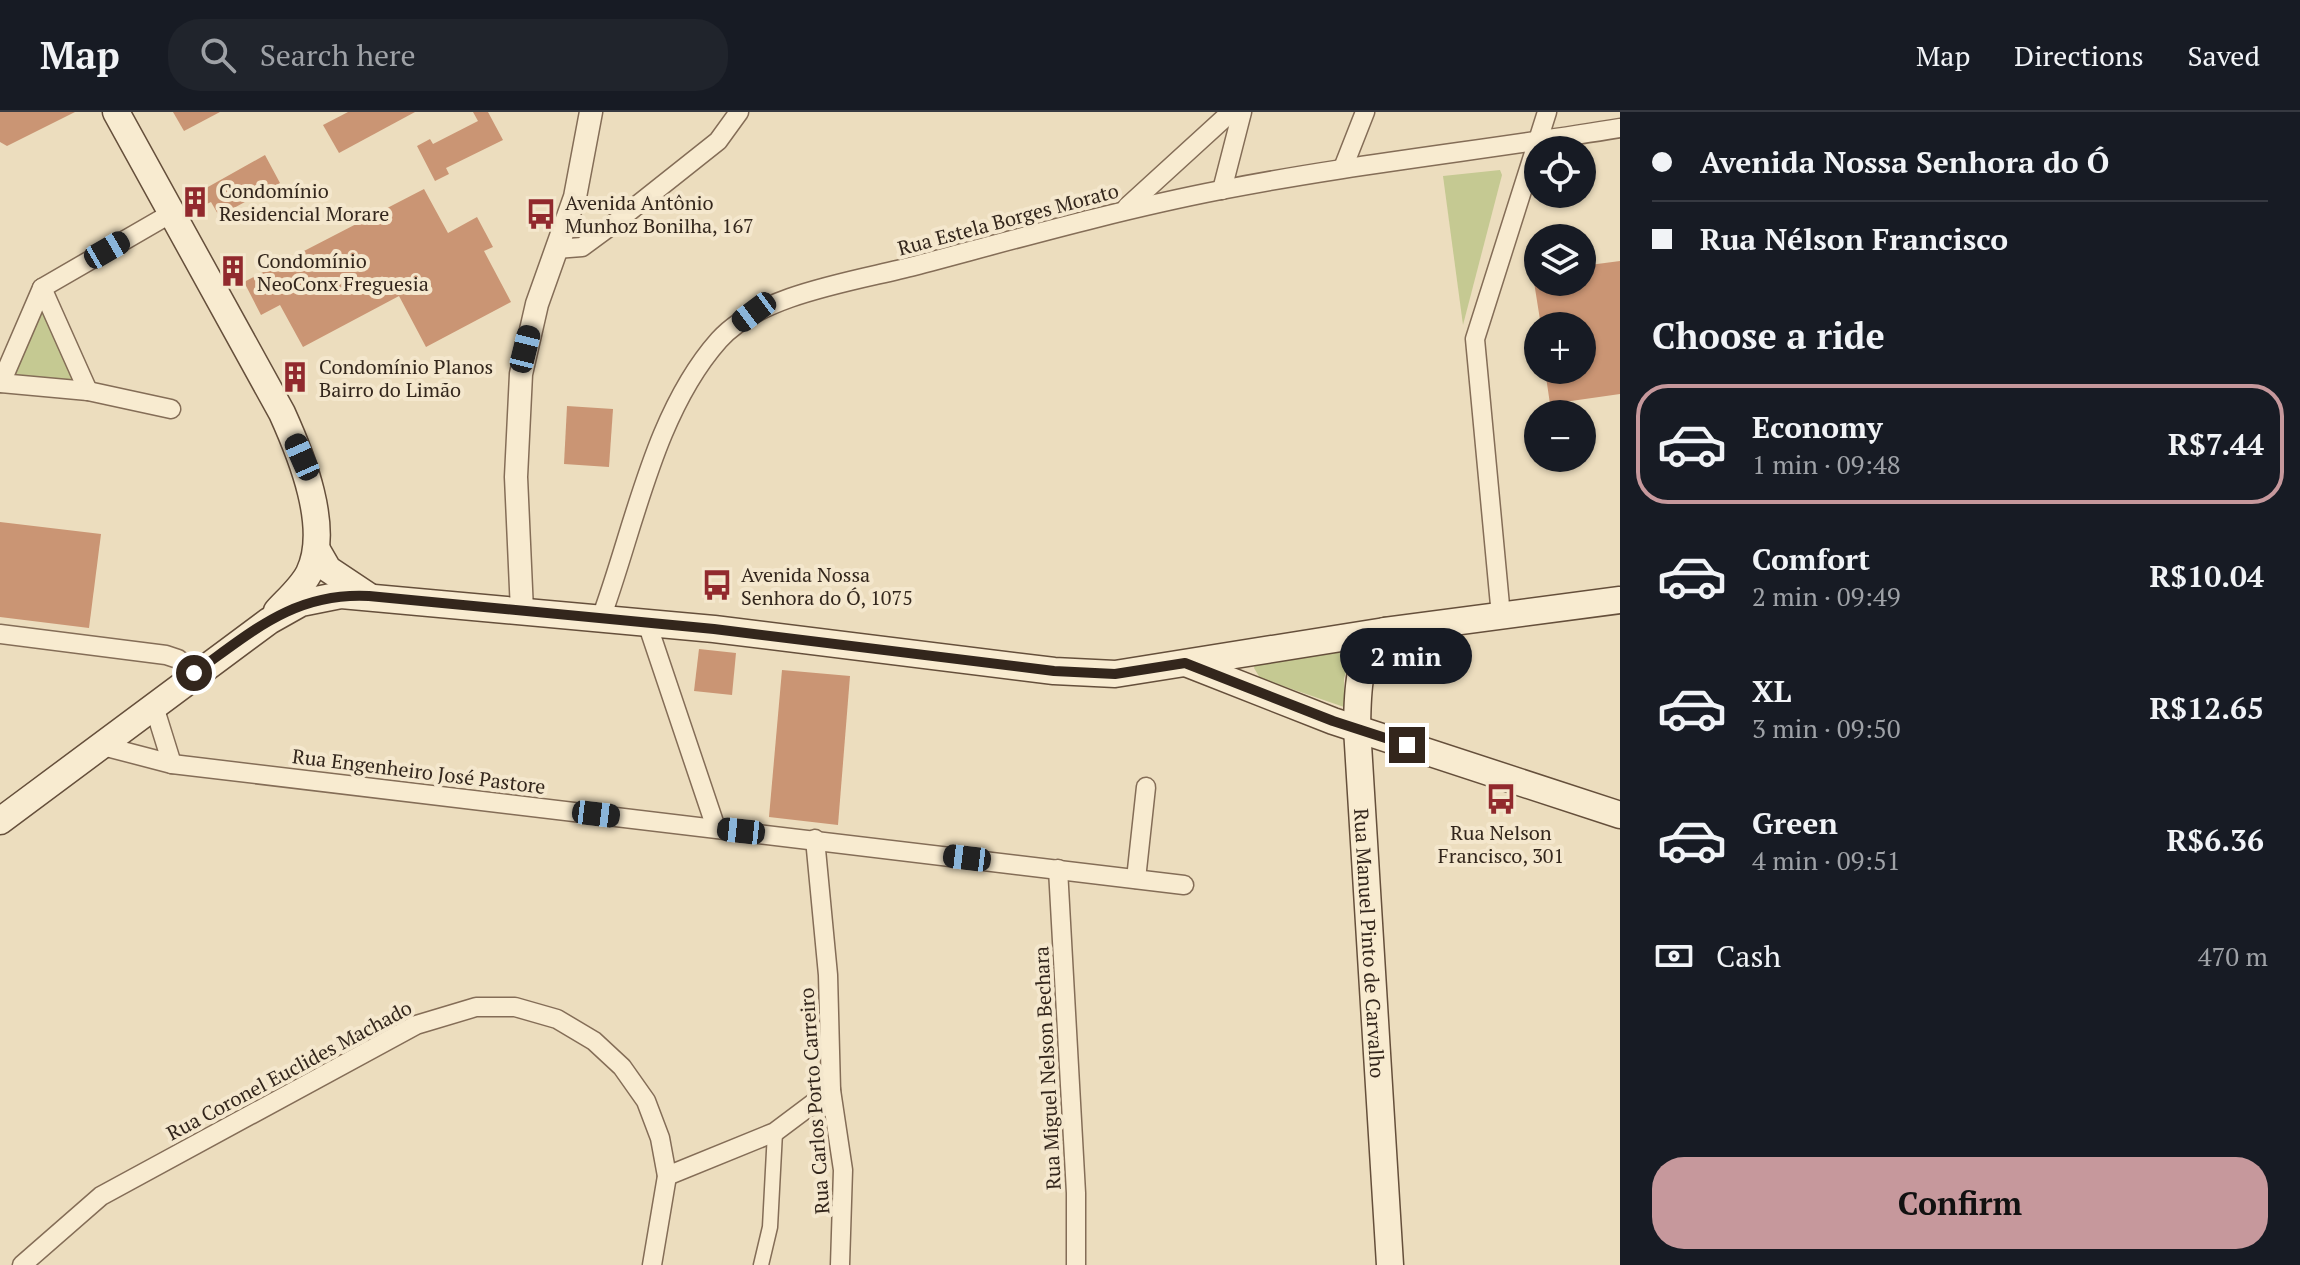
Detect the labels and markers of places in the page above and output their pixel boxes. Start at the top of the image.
place label: Condomínio Residencial Morare [219,177,389,227]
building icon: Condomínio Residencial Morare [178,185,212,219]
place label: Avenida Antônio Munhoz Bonilha, 167 [565,189,754,239]
bus stop icon: Avenida Antônio Munhoz Bonilha, 167 [524,197,558,231]
place label: Condomínio NeoConx Freguesia [257,247,429,297]
building icon: Condomínio NeoConx Freguesia [216,254,250,288]
place label: Condomínio Planos Bairro do Limão [319,353,493,403]
building icon: Condomínio Planos Bairro do Limão [278,360,312,394]
place label: Avenida Nossa Senhora do Ó, 1075 [741,561,913,611]
bus stop icon: Avenida Nossa Senhora do Ó, 1075 [700,568,734,602]
bus stop icon: Rua Nelson Francisco, 301 [1484,782,1518,816]
place label: Rua Nelson Francisco, 301 [1438,819,1564,869]

